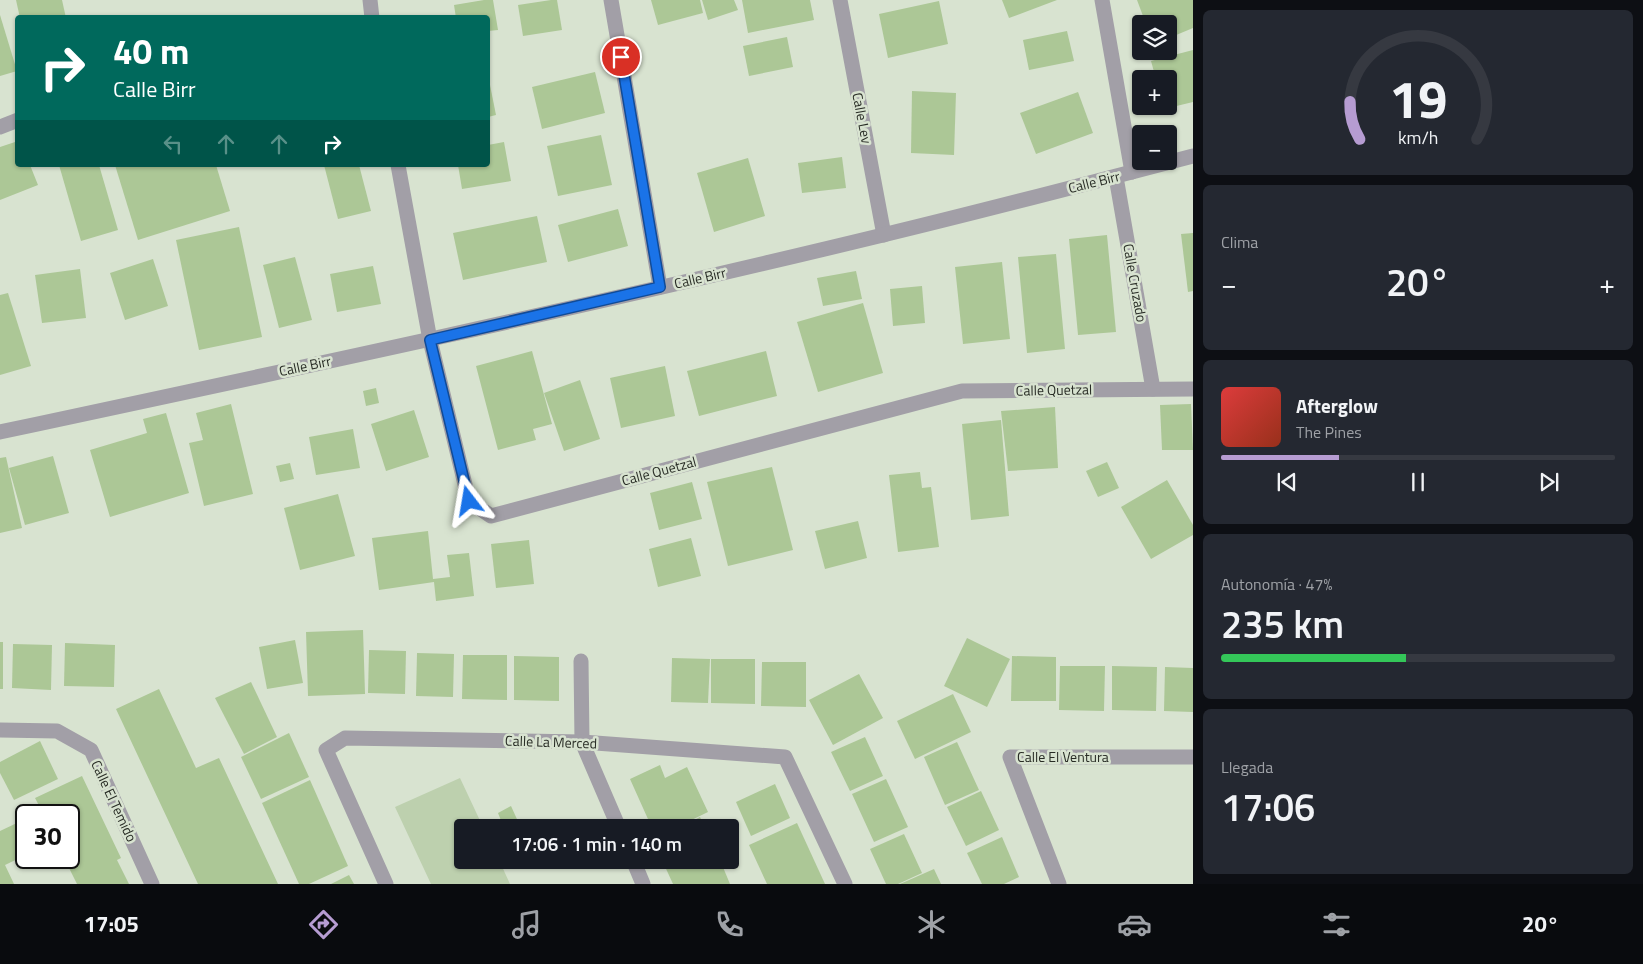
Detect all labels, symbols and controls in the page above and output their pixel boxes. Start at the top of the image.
map controls [1132,15,1177,170]
button: layers [1132,15,1177,60]
text: 40 m [113,24,189,78]
icon: right [30,35,95,100]
pin [600,36,642,78]
icon: arrive [607,43,635,71]
text: 19 [1389,59,1447,138]
button: + [1132,70,1177,115]
text: Calle Birr [113,72,196,106]
street label: Calle Lev [847,91,878,145]
text: km/h [1398,124,1438,151]
button: − [1132,125,1177,170]
icon: left [159,130,187,158]
icon: ahead [212,130,240,158]
icon: ahead [265,130,293,158]
icon: right [318,130,346,158]
street label: Calle Birr [1066,165,1122,198]
text: Clima [1221,230,1258,254]
street label: Calle Cruzado [1118,242,1153,324]
text: 20° [1386,253,1450,311]
street label: Calle Birr [672,261,728,294]
text: − [1221,262,1237,305]
text: + [1599,262,1615,305]
street label: Calle Birr [277,350,333,381]
street label: Calle Quetzal [1016,378,1092,401]
text: Afterglow [1296,391,1378,420]
text: The Pines [1296,420,1362,444]
street label: Calle Quetzal [619,450,699,491]
icon: previous [1273,468,1301,496]
icon: pause [1404,468,1432,496]
icon: next [1535,468,1563,496]
position arrow [442,474,494,526]
text: Autonomía · 47% [1221,572,1332,596]
text: 235 km [1221,595,1344,653]
street label: Calle La Merced [505,729,597,754]
street label: Calle El Ventura [1017,746,1109,767]
text: Llegada [1221,755,1273,779]
street label: Calle El Temido [86,756,143,845]
text: 17:06 [1221,778,1315,836]
speed limit sign: 30 [15,804,80,869]
text: 17:06 · 1 min · 140 m [511,829,682,858]
text: 17:05 [84,907,139,941]
icon: directions [306,907,341,942]
icon: music [509,907,544,942]
icon: phone [712,907,747,942]
icon: climate [914,907,949,942]
icon: car [1117,907,1152,942]
icon: filters [1319,907,1354,942]
text: 20° [1522,907,1559,941]

